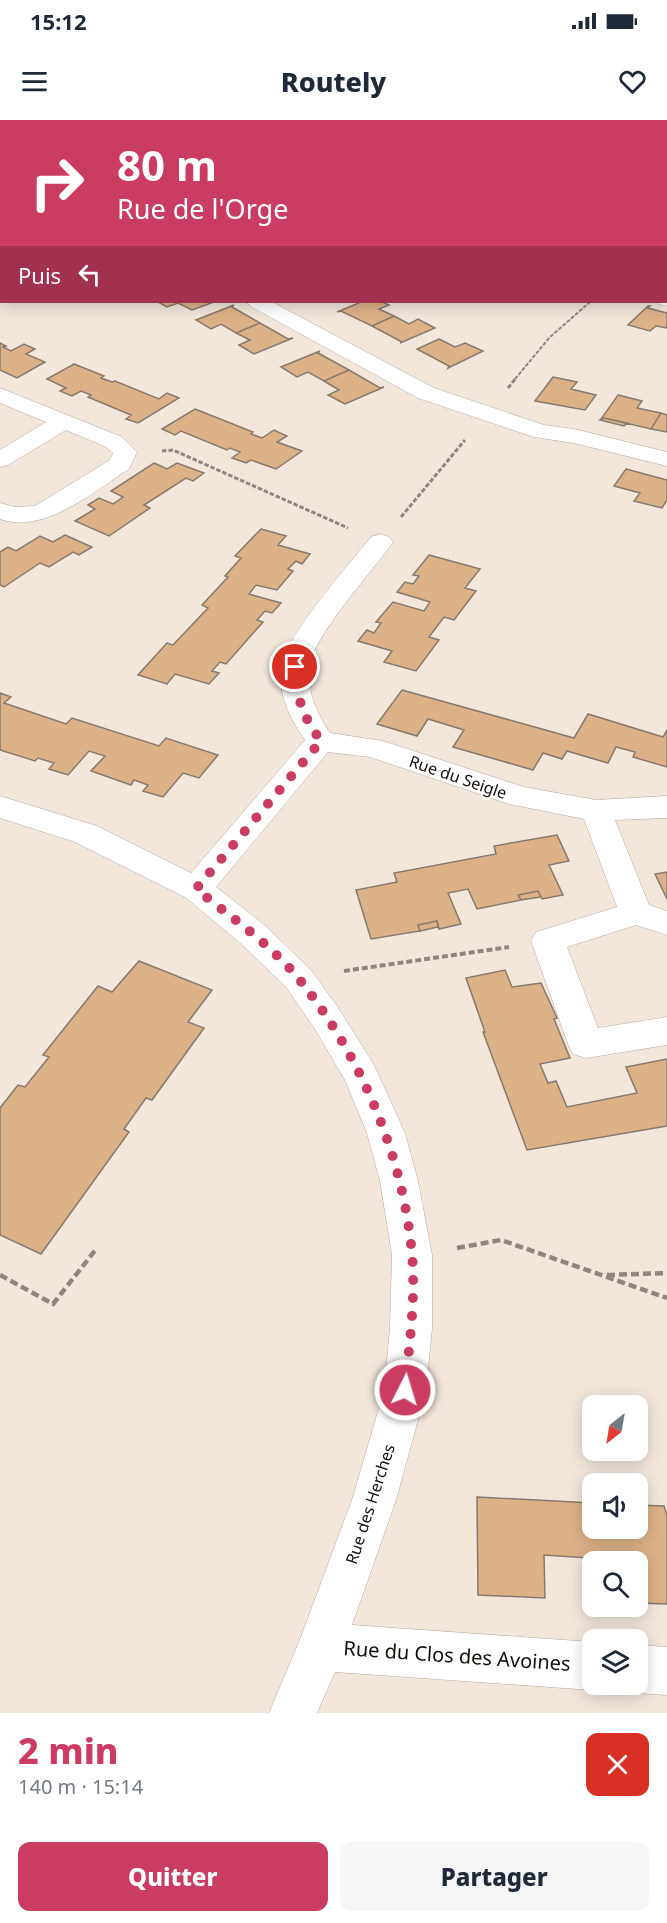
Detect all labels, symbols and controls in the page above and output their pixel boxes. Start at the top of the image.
text: 15:12 [30,6,87,36]
text: Routely [281,63,386,100]
icon: menu [18,65,51,98]
icon: heart [616,65,649,98]
text: 80 m [117,136,217,193]
icon: right [18,144,96,222]
text: Rue de l'Orge [117,190,288,227]
icon: left [73,258,106,291]
text: Puis [18,260,61,290]
pin [269,641,320,692]
icon: arrive [278,650,311,683]
street label: Rue du Seigle [406,750,510,804]
position arrow [373,1358,437,1422]
north arrow [582,1395,648,1461]
map controls [582,1395,648,1695]
street label: Rue des Herches [340,1441,400,1567]
button: sound [582,1473,648,1539]
button: search [582,1551,648,1617]
button: layers [582,1629,648,1695]
street label: Rue du Clos des Avoines [343,1634,572,1677]
text: 2 min [18,1726,119,1775]
button: close [586,1733,649,1796]
text: 140 m · 15:14 [18,1773,143,1800]
button: Quitter [18,1842,328,1911]
button: Partager [340,1842,649,1911]

